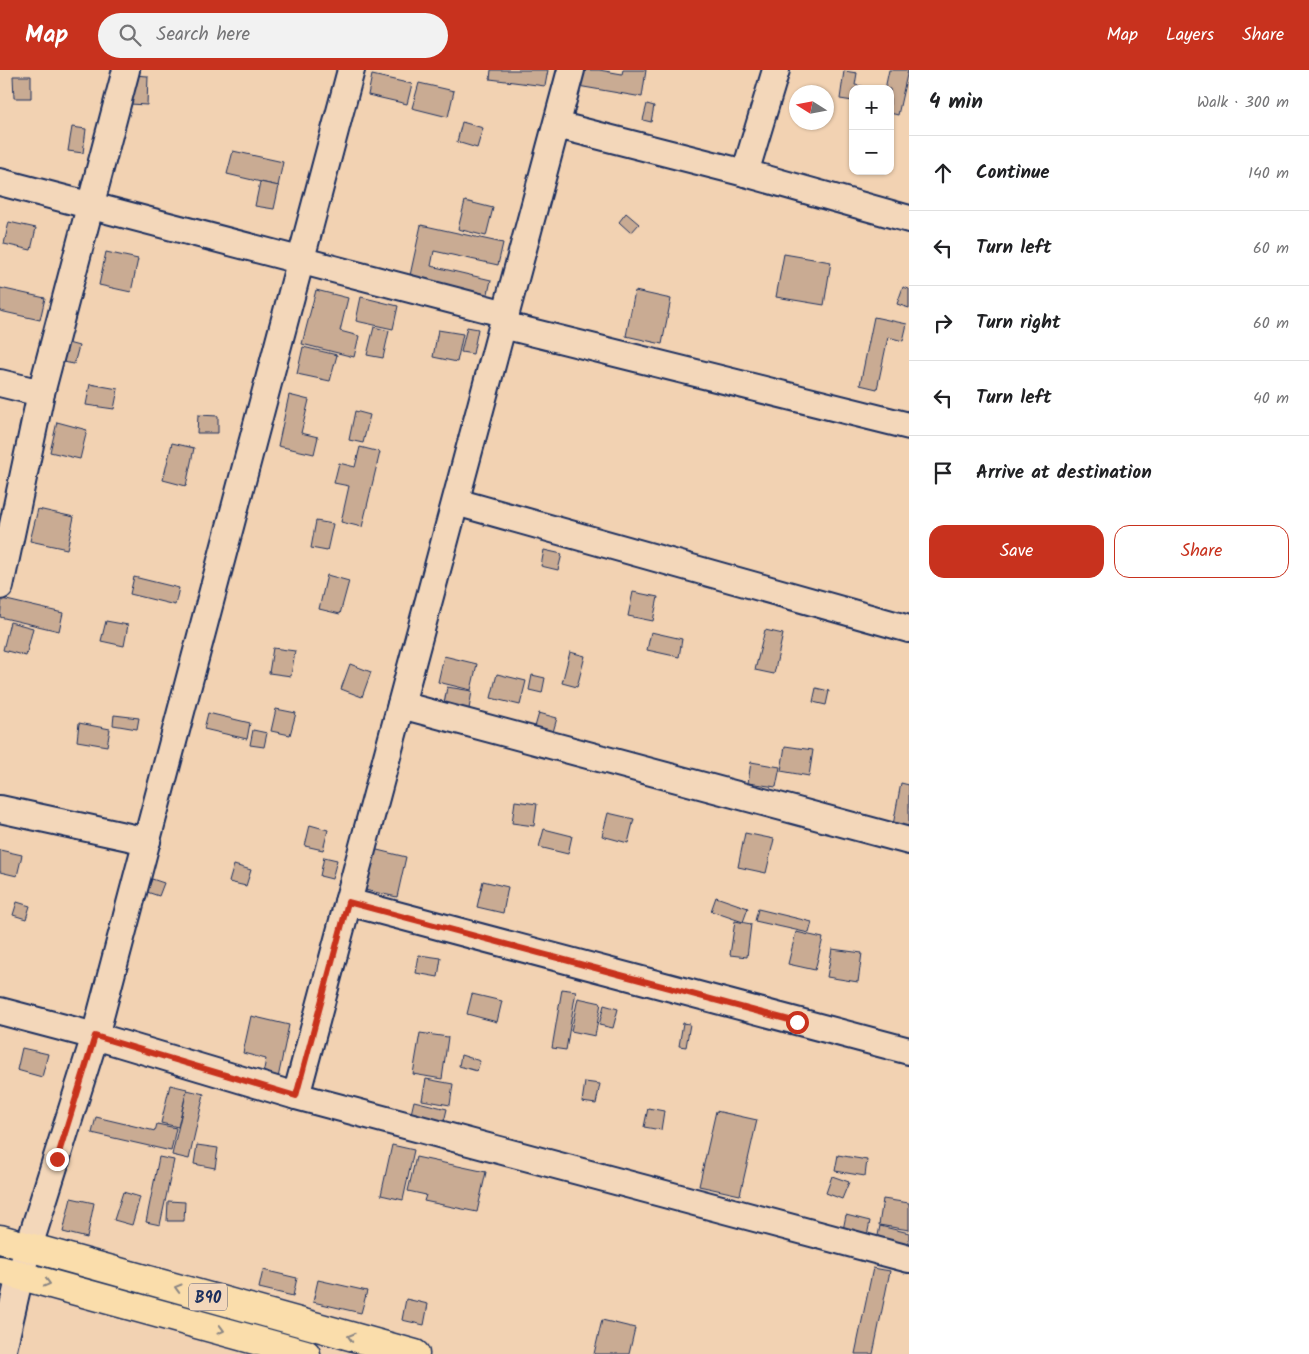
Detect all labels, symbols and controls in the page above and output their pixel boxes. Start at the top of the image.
search box [98,13,448,58]
text: Map [25,16,68,55]
text: Search here [156,20,250,50]
icon: search [116,21,144,49]
text: Map [1107,21,1138,50]
text: Layers [1166,21,1214,50]
text: Share [1242,21,1284,50]
north arrow [789,85,834,130]
map controls [849,85,894,175]
button: + [849,85,894,130]
text: 4 min [929,86,983,119]
text: Walk · 300 m [1197,90,1289,115]
button: − [849,130,894,175]
text: Continue [976,158,1049,188]
icon: ahead [929,159,957,187]
text: 140 m [1248,161,1289,186]
text: Turn left [976,233,1051,263]
icon: left [929,234,957,262]
text: 60 m [1253,236,1289,261]
text: Turn right [976,308,1061,338]
icon: right [929,309,957,337]
text: 60 m [1253,311,1289,336]
text: Turn left [976,383,1051,413]
icon: left [929,384,957,412]
text: 40 m [1253,386,1289,411]
text: Arrive at destination [976,458,1152,488]
icon: arrive [929,459,957,487]
button: Save [929,525,1104,578]
button: Share [1114,525,1289,578]
route start [786,1011,809,1034]
route end [46,1148,69,1171]
one-way arrow [43,1277,51,1287]
one-way arrow [175,1284,183,1294]
road number: B90 [189,1284,227,1310]
one-way arrow [216,1325,224,1335]
one-way arrow [348,1332,356,1342]

